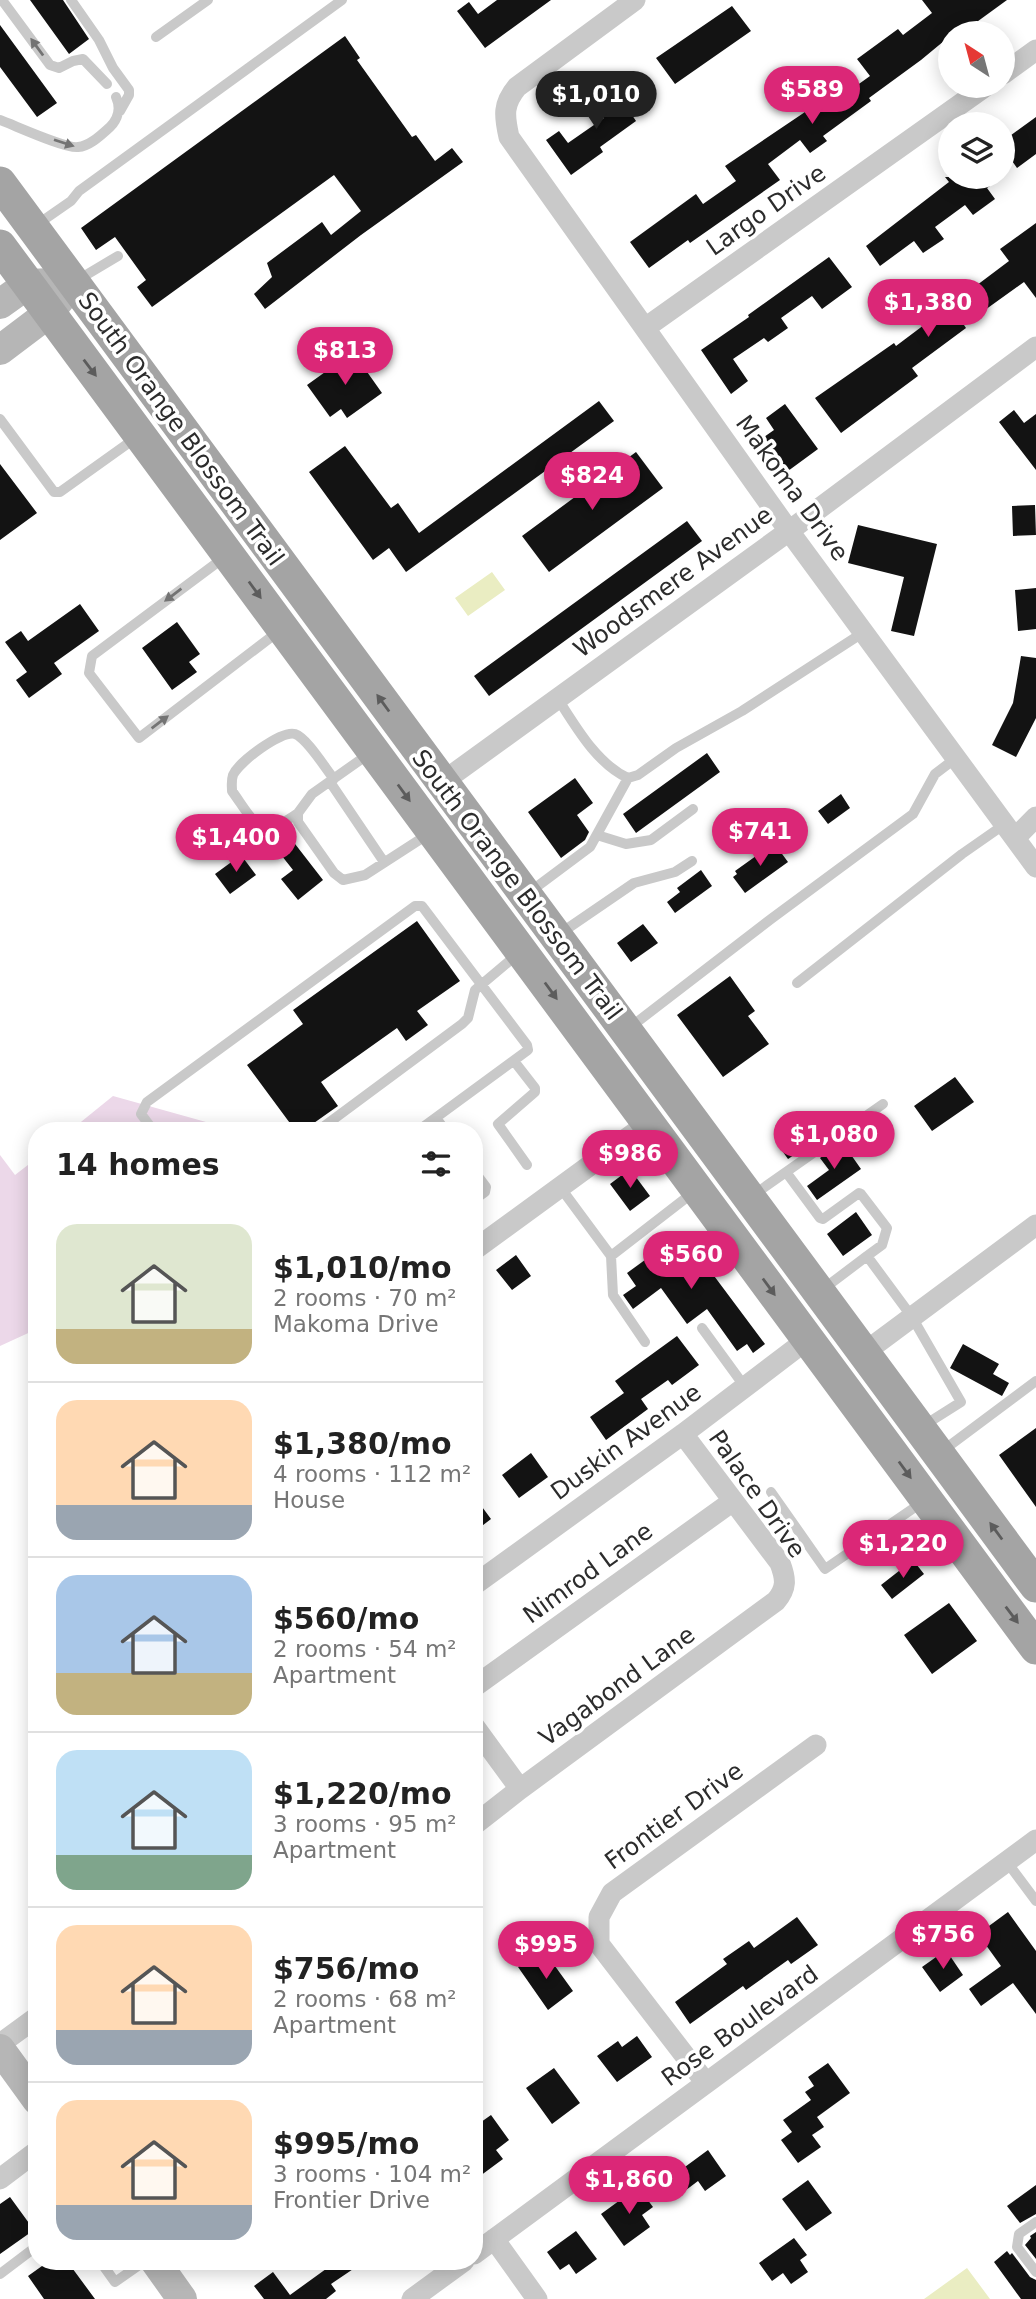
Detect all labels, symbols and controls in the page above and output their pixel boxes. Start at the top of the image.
north arrow [938,21,1015,98]
map controls [938,21,1015,189]
one-way arrow [30,38,44,57]
pin: $589 [771,66,853,126]
pin: $1,010 [539,72,653,131]
text: $589 [780,76,844,102]
text: $1,010 [552,81,640,107]
button: layers [938,112,1015,189]
one-way arrow [53,139,74,149]
street label: Largo Drive [701,159,831,261]
pin: $1,380 [871,280,985,339]
street label: South Orange Blossom Trail [72,287,290,571]
text: $1,380 [884,289,972,315]
pin: $813 [304,328,386,387]
text: $813 [313,337,377,363]
one-way arrow [83,359,97,377]
street label: Makoma Drive [730,410,854,566]
pin: $824 [551,452,633,512]
text: $824 [560,462,624,488]
street label: Woodsmere Avenue [568,501,778,663]
one-way arrow [247,581,261,599]
one-way arrow [164,587,182,601]
one-way arrow [376,694,390,713]
one-way arrow [151,715,169,729]
street label: South Orange Blossom Trail [406,744,628,1026]
one-way arrow [397,784,411,802]
pin: $741 [719,808,801,868]
pin: $1,400 [179,814,293,874]
text: $741 [728,818,792,844]
text: $1,400 [192,824,280,850]
one-way arrow [544,982,558,1000]
pin: $1,080 [777,1112,891,1171]
text: $1,080 [790,1121,878,1147]
pin: $986 [589,1130,671,1190]
text: $986 [598,1140,662,1166]
icon: filters [417,1145,455,1183]
text: 14 homes [56,1147,220,1182]
pin: $560 [650,1232,732,1291]
text: $560 [659,1241,723,1267]
text: $1,010/mo [273,1250,452,1285]
icon: home [112,1252,196,1336]
one-way arrow [762,1278,776,1296]
text: 2 rooms · 70 m² [273,1285,457,1311]
text: Makoma Drive [273,1311,439,1337]
street label: Duskin Avenue [545,1378,707,1506]
street label: Palace Drive [703,1425,811,1563]
text: $1,380/mo [273,1426,452,1461]
icon: home [112,1428,196,1512]
text: 4 rooms · 112 m² [273,1461,471,1487]
one-way arrow [897,1461,911,1479]
text: House [273,1487,345,1513]
street label: Nimrod Lane [518,1517,658,1629]
pin: $1,220 [846,1520,960,1580]
one-way arrow [989,1522,1003,1540]
text: $1,220 [859,1530,947,1556]
text: $560/mo [273,1601,419,1636]
icon: home [112,1603,196,1687]
one-way arrow [1004,1606,1018,1624]
street label: Vagabond Lane [534,1620,700,1752]
text: 2 rooms · 54 m² [273,1636,457,1662]
text: Apartment [273,1662,396,1688]
street label: Frontier Drive [600,1757,748,1875]
text: $1,220/mo [273,1776,452,1811]
icon: home [112,1778,196,1862]
text: 3 rooms · 95 m² [273,1811,457,1837]
text: Apartment [273,1837,396,1863]
pin: $756 [902,1912,984,1971]
text: $756 [911,1921,975,1947]
pin: $995 [505,1922,587,1981]
text: $995 [514,1931,578,1957]
text: $756/mo [273,1951,419,1986]
icon: home [112,1953,196,2037]
street label: Rose Boulevard [656,1960,824,2092]
text: 2 rooms · 68 m² [273,1986,457,2012]
text: Apartment [273,2012,396,2038]
text: $995/mo [273,2126,419,2161]
icon: home [112,2128,196,2212]
pin: $1,860 [572,2156,686,2216]
text: 3 rooms · 104 m² [273,2161,471,2187]
text: $1,860 [585,2166,673,2192]
text: Frontier Drive [273,2187,430,2213]

